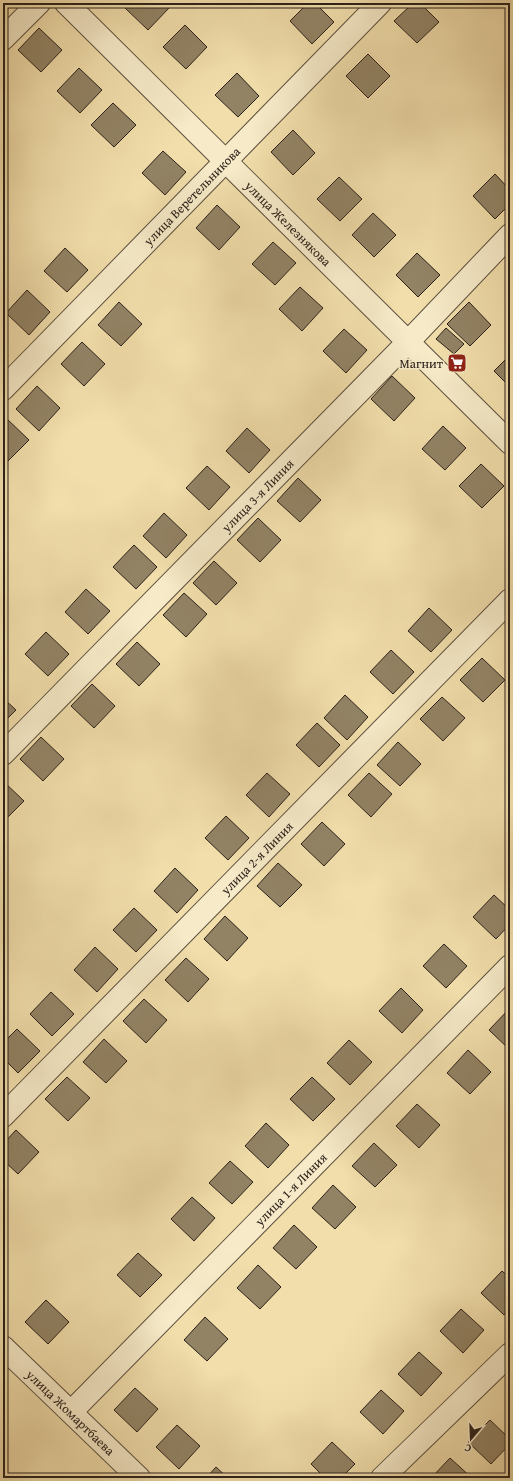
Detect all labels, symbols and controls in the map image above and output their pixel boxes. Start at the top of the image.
street label: улица Веретельникова [138,142,245,250]
street label: улица Железнякова [240,175,336,271]
supermarket icon: Магнит [446,352,468,374]
place label: Магнит [400,354,444,373]
street label: улица 3-я Линия [216,454,298,537]
street label: улица 2-я Линия [216,817,297,899]
street label: улица 1-я Линия [249,1148,331,1231]
street label: улица Жомартбаева [21,1364,120,1460]
north arrow [451,1419,491,1459]
text: С [462,1440,473,1457]

